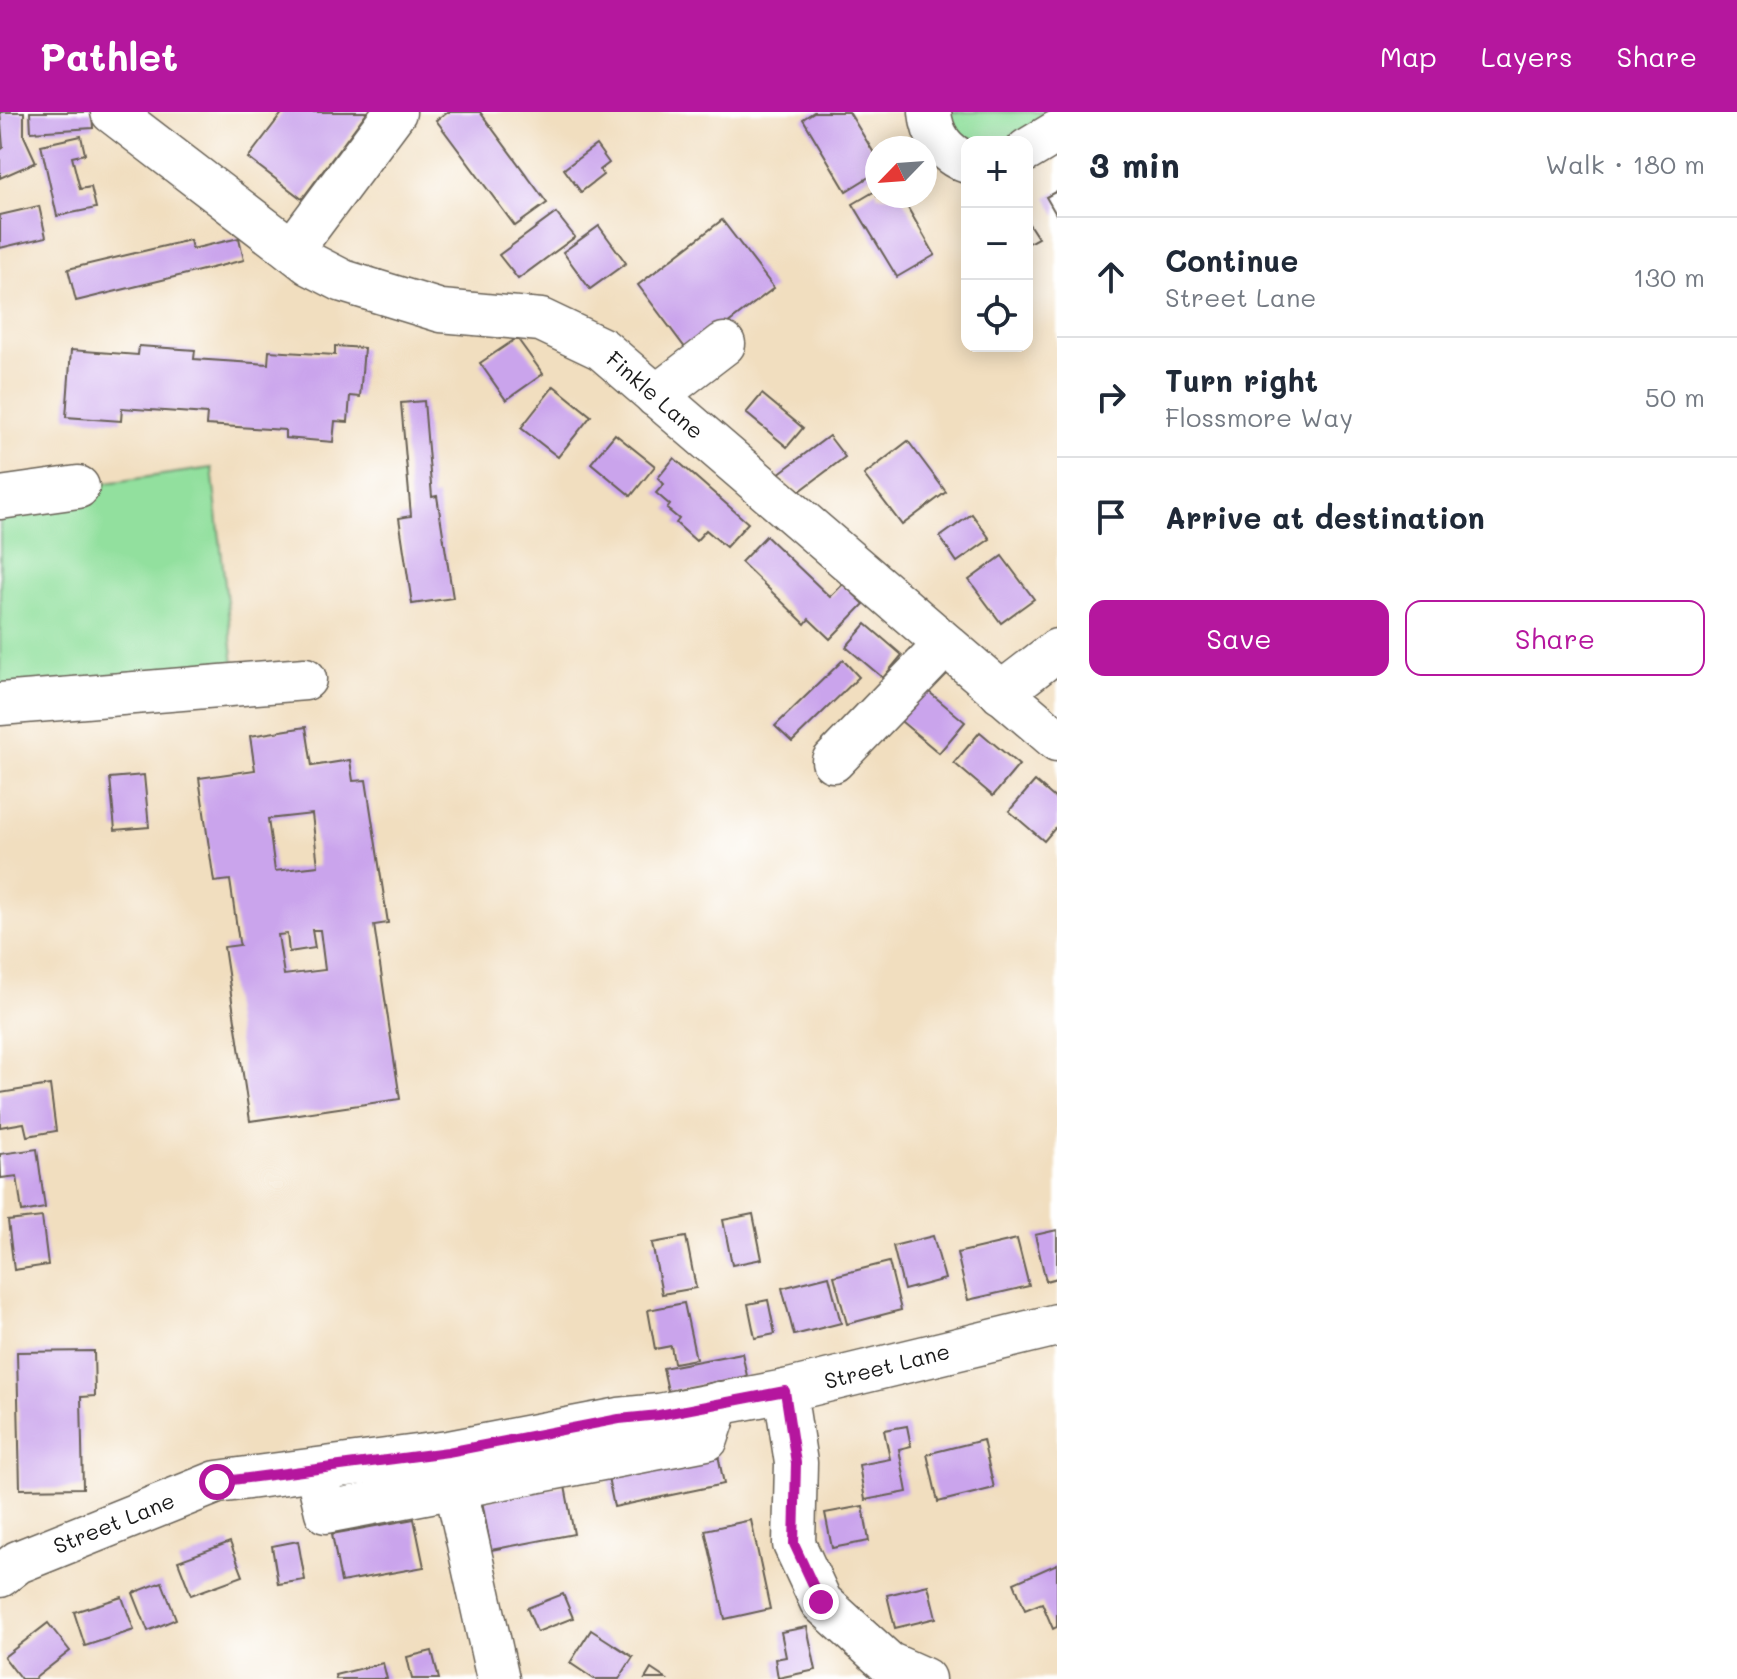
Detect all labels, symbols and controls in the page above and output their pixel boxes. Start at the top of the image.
text: Pathlet [40,31,178,81]
text: Map [1380,38,1437,74]
text: Layers [1481,38,1573,74]
text: Share [1617,38,1697,74]
north arrow [865,136,937,208]
map controls [961,136,1033,352]
button: + [961,136,1033,208]
text: 3 min [1089,142,1180,187]
text: Walk · 180 m [1545,147,1705,181]
button: − [961,208,1033,280]
text: Continue [1165,240,1298,280]
icon: ahead [1089,255,1133,299]
text: 130 m [1633,260,1705,294]
button: locate [961,280,1033,352]
text: Street Lane [1165,280,1316,314]
street label: Finkle Lane [600,344,710,445]
text: Turn right [1165,360,1318,400]
icon: right [1089,375,1133,419]
text: 50 m [1645,380,1705,414]
text: Flossmore Way [1165,400,1353,434]
icon: arrive [1089,495,1133,539]
text: Arrive at destination [1165,497,1485,537]
button: Save [1089,600,1389,676]
button: Share [1405,600,1705,676]
street label: Street Lane [821,1336,953,1395]
route start [199,1464,235,1500]
street label: Street Lane [49,1485,179,1560]
route end [803,1584,839,1620]

